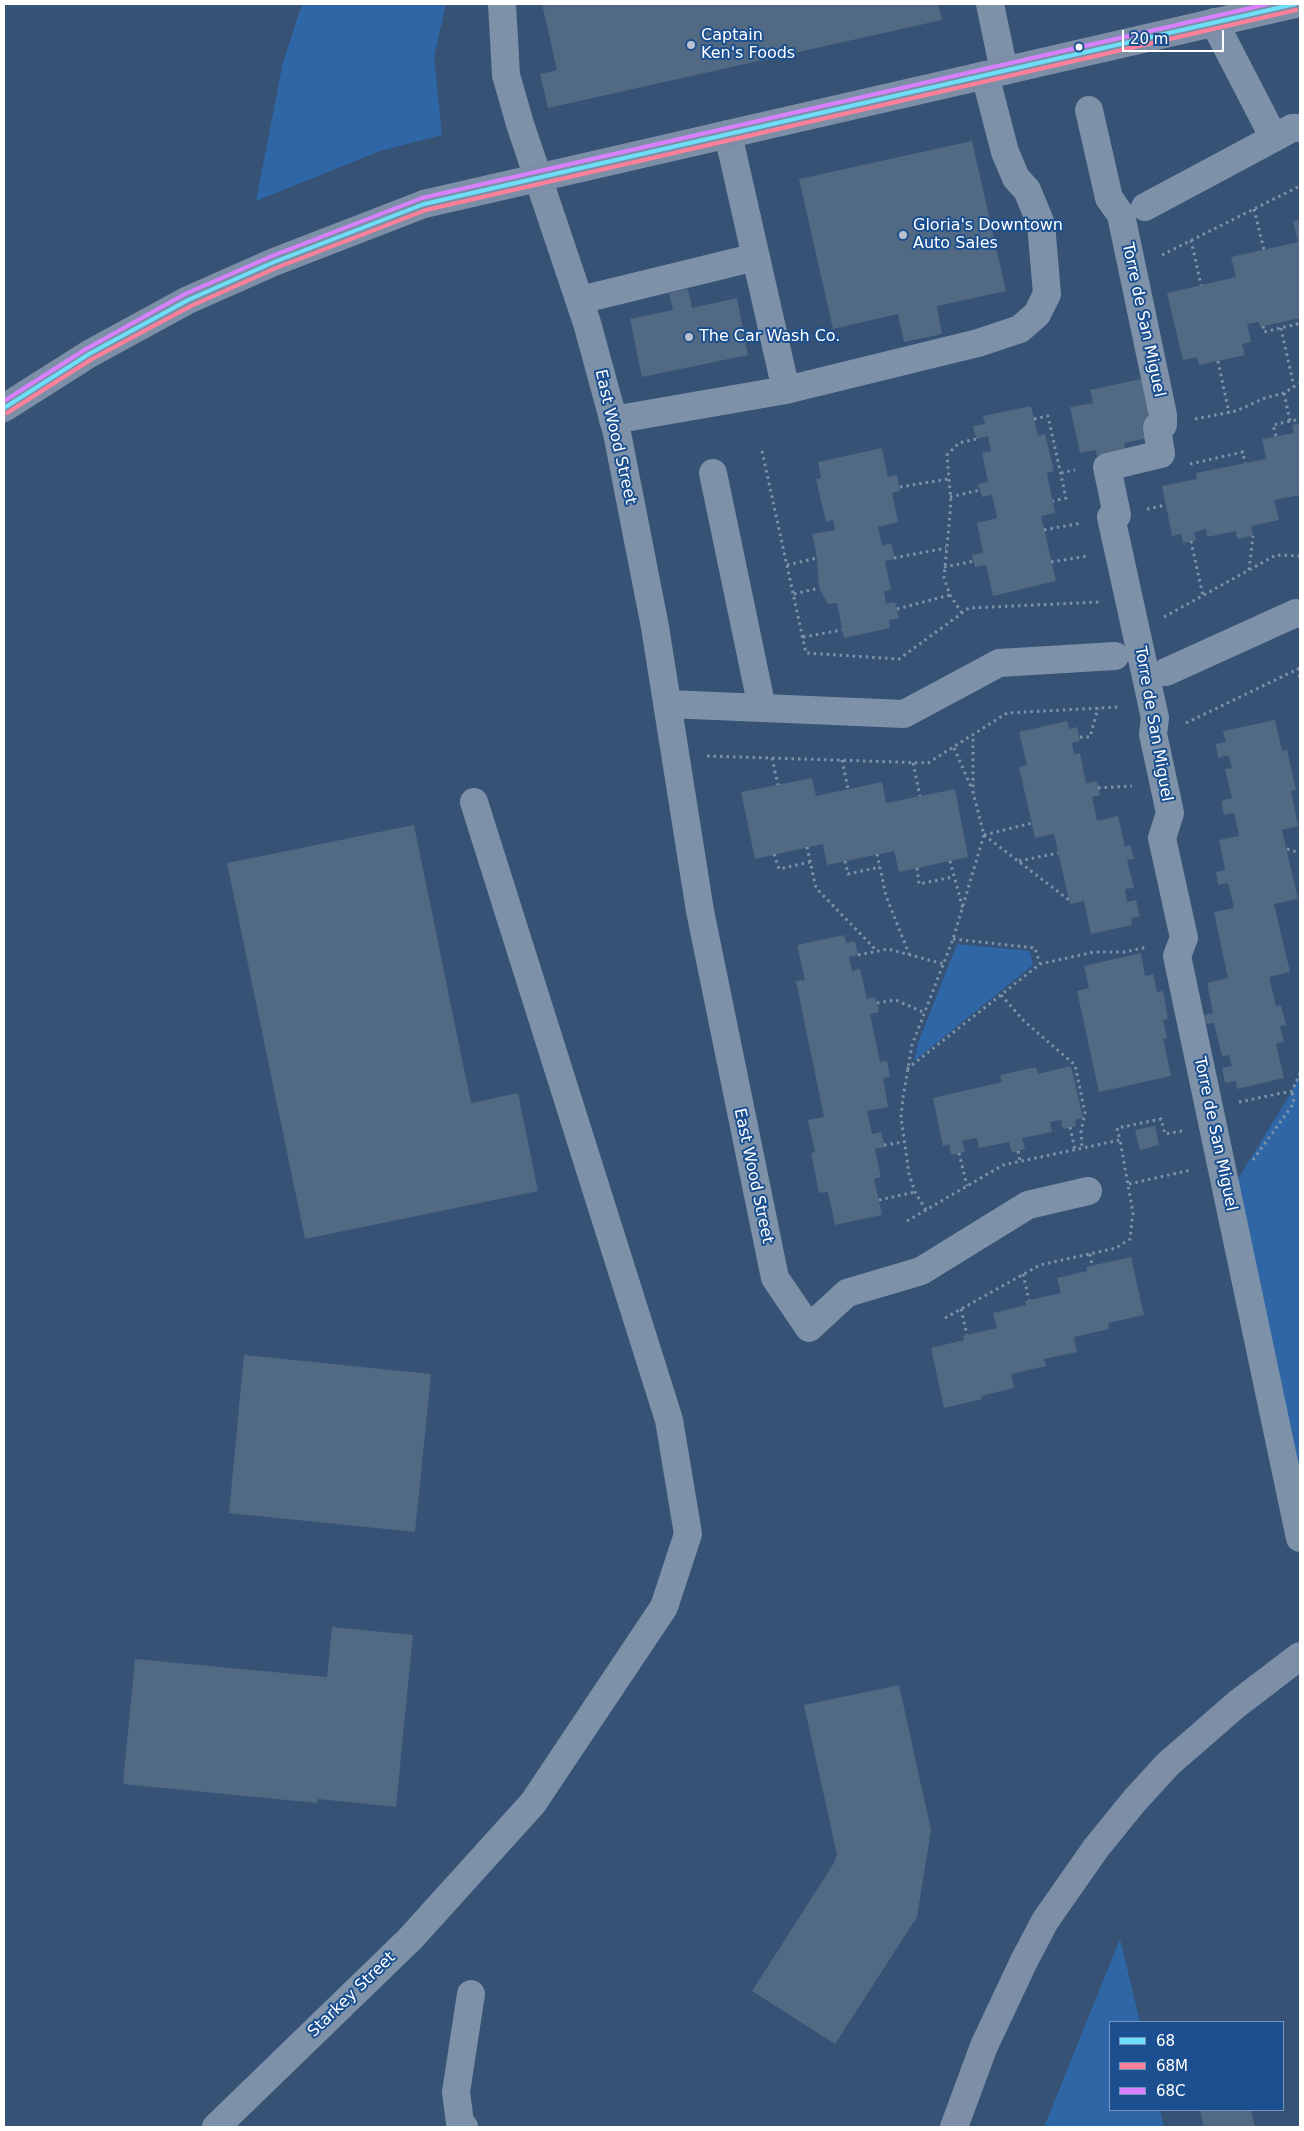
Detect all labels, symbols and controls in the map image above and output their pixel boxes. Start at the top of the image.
scale bar [1124,20,1226,52]
place label: Captain Ken's Foods [701,26,795,64]
text: 20 m [1130,30,1168,48]
marker: Captain Ken's Foods [685,39,697,51]
unlabelled marker [1074,42,1084,52]
place label: Gloria's Downtown Auto Sales [913,216,1063,254]
marker: Gloria's Downtown Auto Sales [897,229,909,241]
street label: Torre de San Miguel [1117,241,1169,399]
place label: The Car Wash Co. [699,327,840,347]
marker: The Car Wash Co. [683,331,695,343]
street label: East Wood Street [590,368,640,506]
street label: Torre de San Miguel [1130,645,1176,803]
street label: Torre de San Miguel [1189,1055,1241,1213]
street label: East Wood Street [729,1107,777,1245]
street label: Starkey Street [304,1948,400,2042]
legend [1109,2021,1284,2111]
text: 68 [1156,2032,1175,2050]
text: 68M [1156,2057,1188,2075]
text: 68C [1156,2082,1186,2100]

